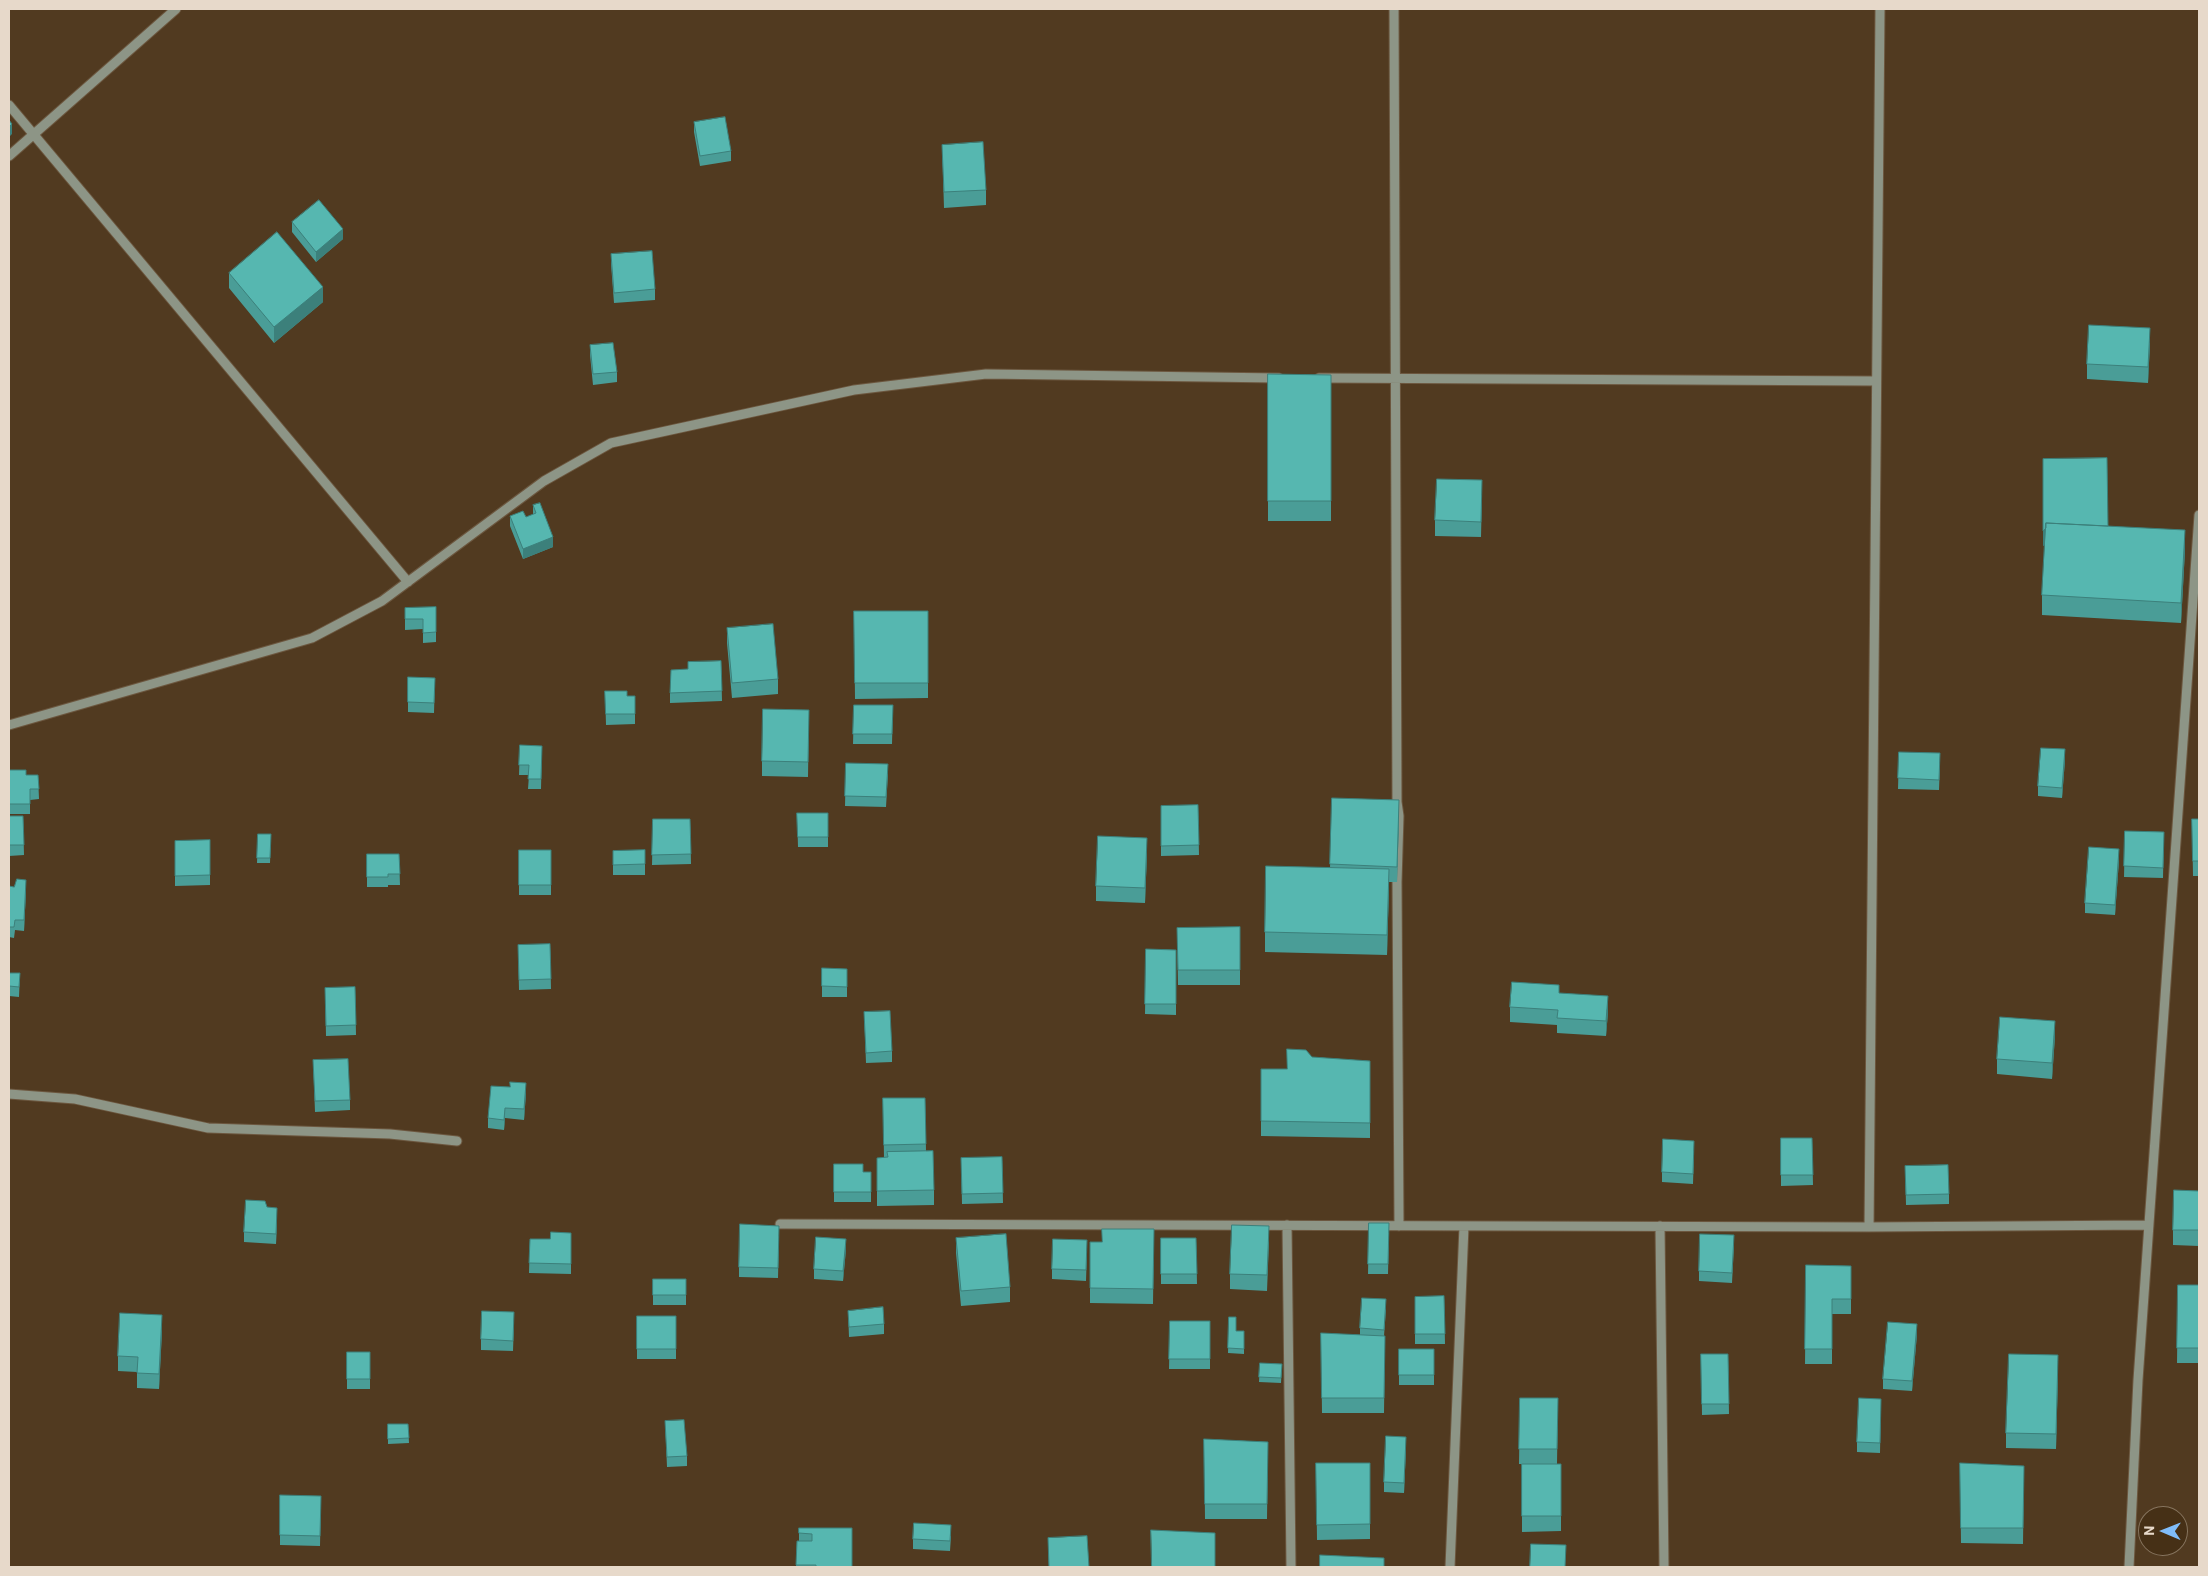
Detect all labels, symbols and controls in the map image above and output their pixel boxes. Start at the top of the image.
north arrow [2138,1506,2188,1556]
text: N [2141,1526,2157,1536]

